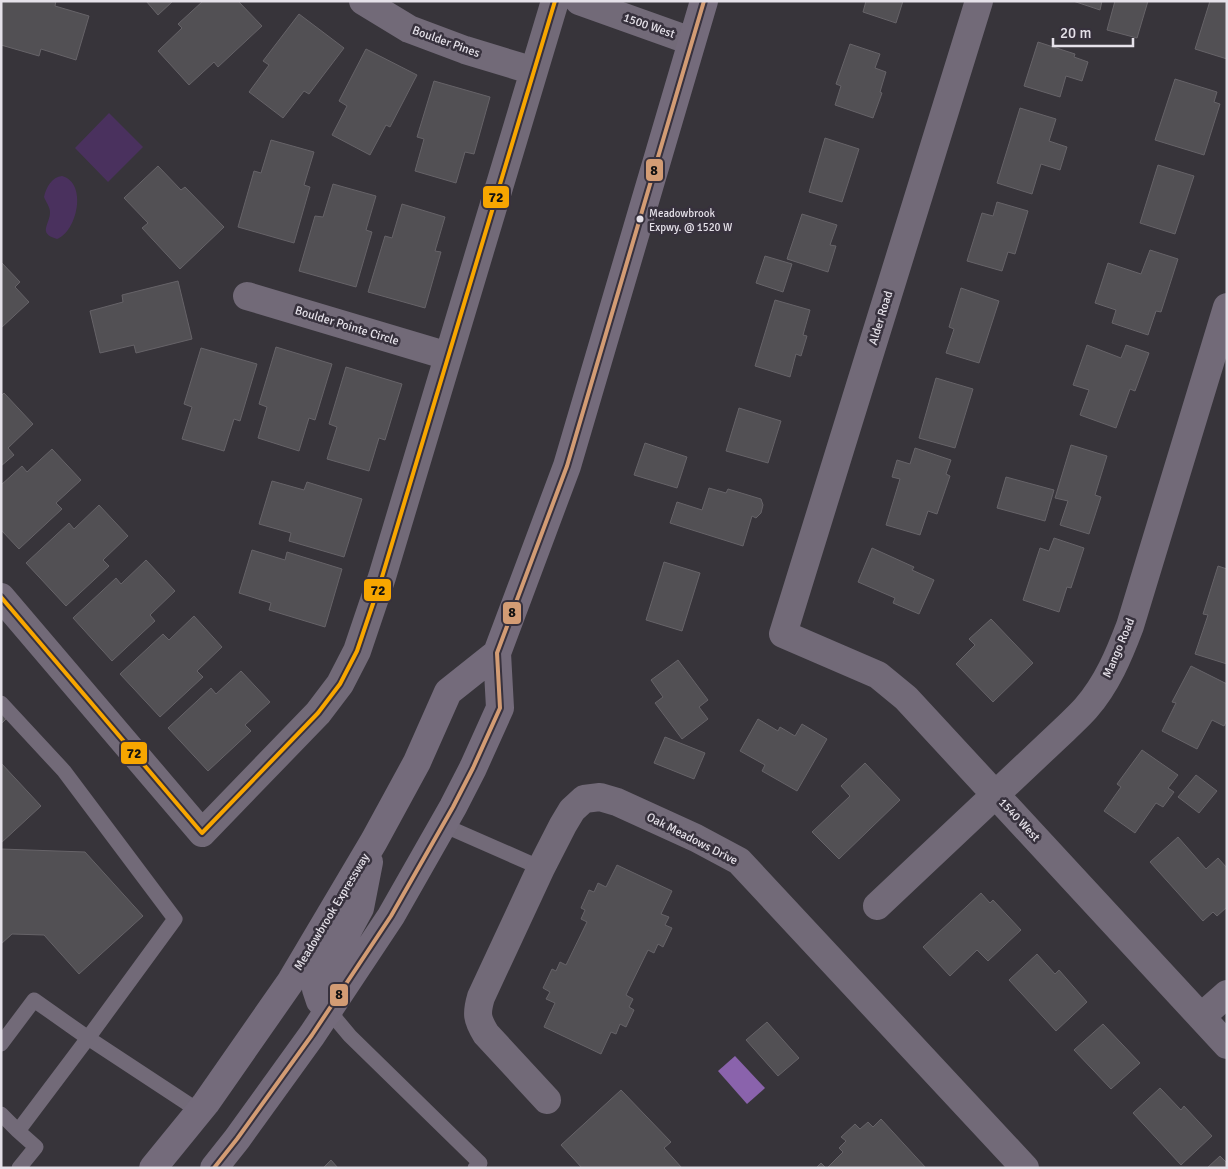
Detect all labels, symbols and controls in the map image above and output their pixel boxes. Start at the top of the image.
street label: 1500 West [621,10,677,42]
scale bar [1053,15,1133,47]
street label: Boulder Pines [410,23,482,61]
text: 20 m [1060,24,1091,42]
line badge: 8 [645,158,664,182]
text: 8 [650,162,658,179]
line badge: 72 [482,185,510,209]
text: 72 [488,189,504,206]
place label: Meadowbrook Expwy. @ 1520 W [649,207,733,234]
marker: Meadowbrook Expwy. @ 1520 W [635,214,645,224]
street label: Alder Road [866,289,896,347]
street label: Boulder Pointe Circle [293,303,401,349]
line badge: 72 [363,578,392,602]
text: 72 [370,582,386,599]
line badge: 8 [502,601,522,625]
text: 8 [508,604,516,621]
street label: Mango Road [1100,616,1138,680]
line badge: 72 [120,741,148,765]
text: 72 [126,745,142,762]
street label: 1540 West [995,795,1043,845]
street label: Oak Meadows Drive [644,810,740,868]
street label: Meadowbrook Expressway [291,850,373,973]
line badge: 8 [329,983,349,1007]
text: 8 [335,986,343,1003]

